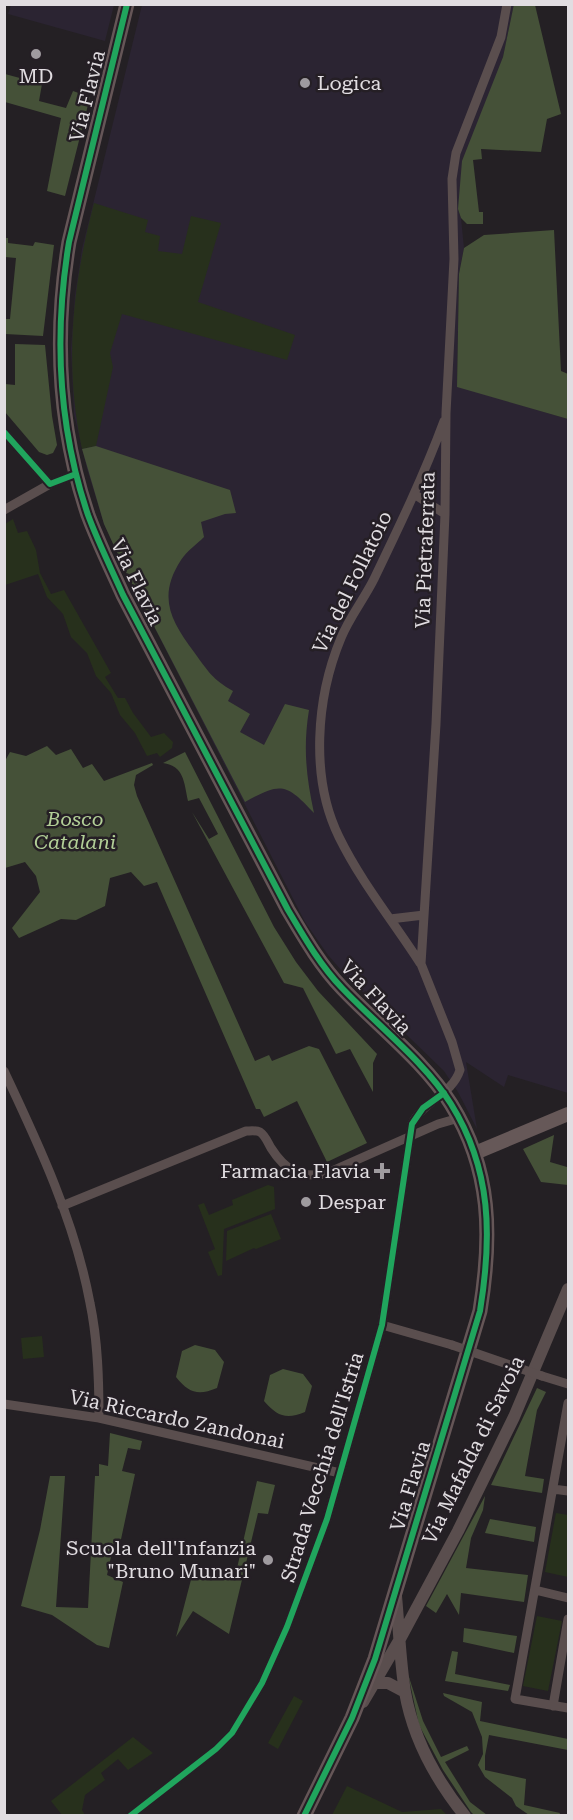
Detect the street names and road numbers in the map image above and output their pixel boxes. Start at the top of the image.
street label: Via Flavia [64,48,110,144]
street label: Via Pietraferrata [410,471,440,629]
street label: Via del Follatoio [307,507,397,657]
street label: Via Flavia [106,535,168,629]
street label: Via Flavia [335,955,417,1040]
street label: Strada Vecchia dell'Istria [276,1349,369,1585]
street label: Via Mafalda di Savoia [417,1352,529,1548]
street label: Via Riccardo Zandonai [67,1384,287,1454]
street label: Via Flavia [385,1438,435,1534]

